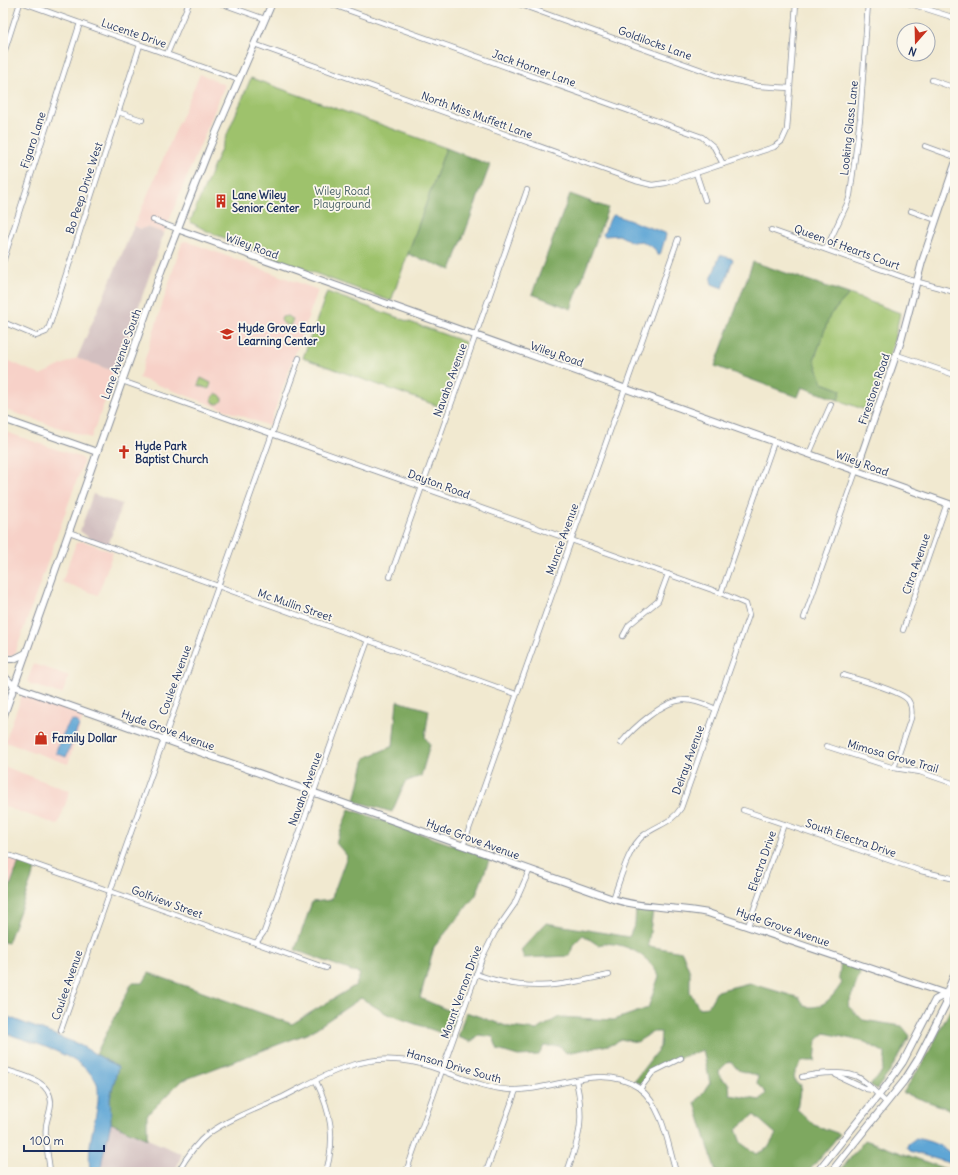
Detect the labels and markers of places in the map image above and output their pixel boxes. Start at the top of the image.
place label: Lane Wiley Senior Center [232,188,300,215]
building icon: Lane Wiley Senior Center [213,193,229,209]
place label: Hyde Grove Early Learning Center [238,321,325,349]
school or university icon: Hyde Grove Early Learning Center [219,326,235,342]
place label: Hyde Park Baptist Church [135,439,209,467]
church icon: Hyde Park Baptist Church [116,444,132,460]
shop icon: Family Dollar [33,730,49,746]
place label: Family Dollar [52,731,118,746]

